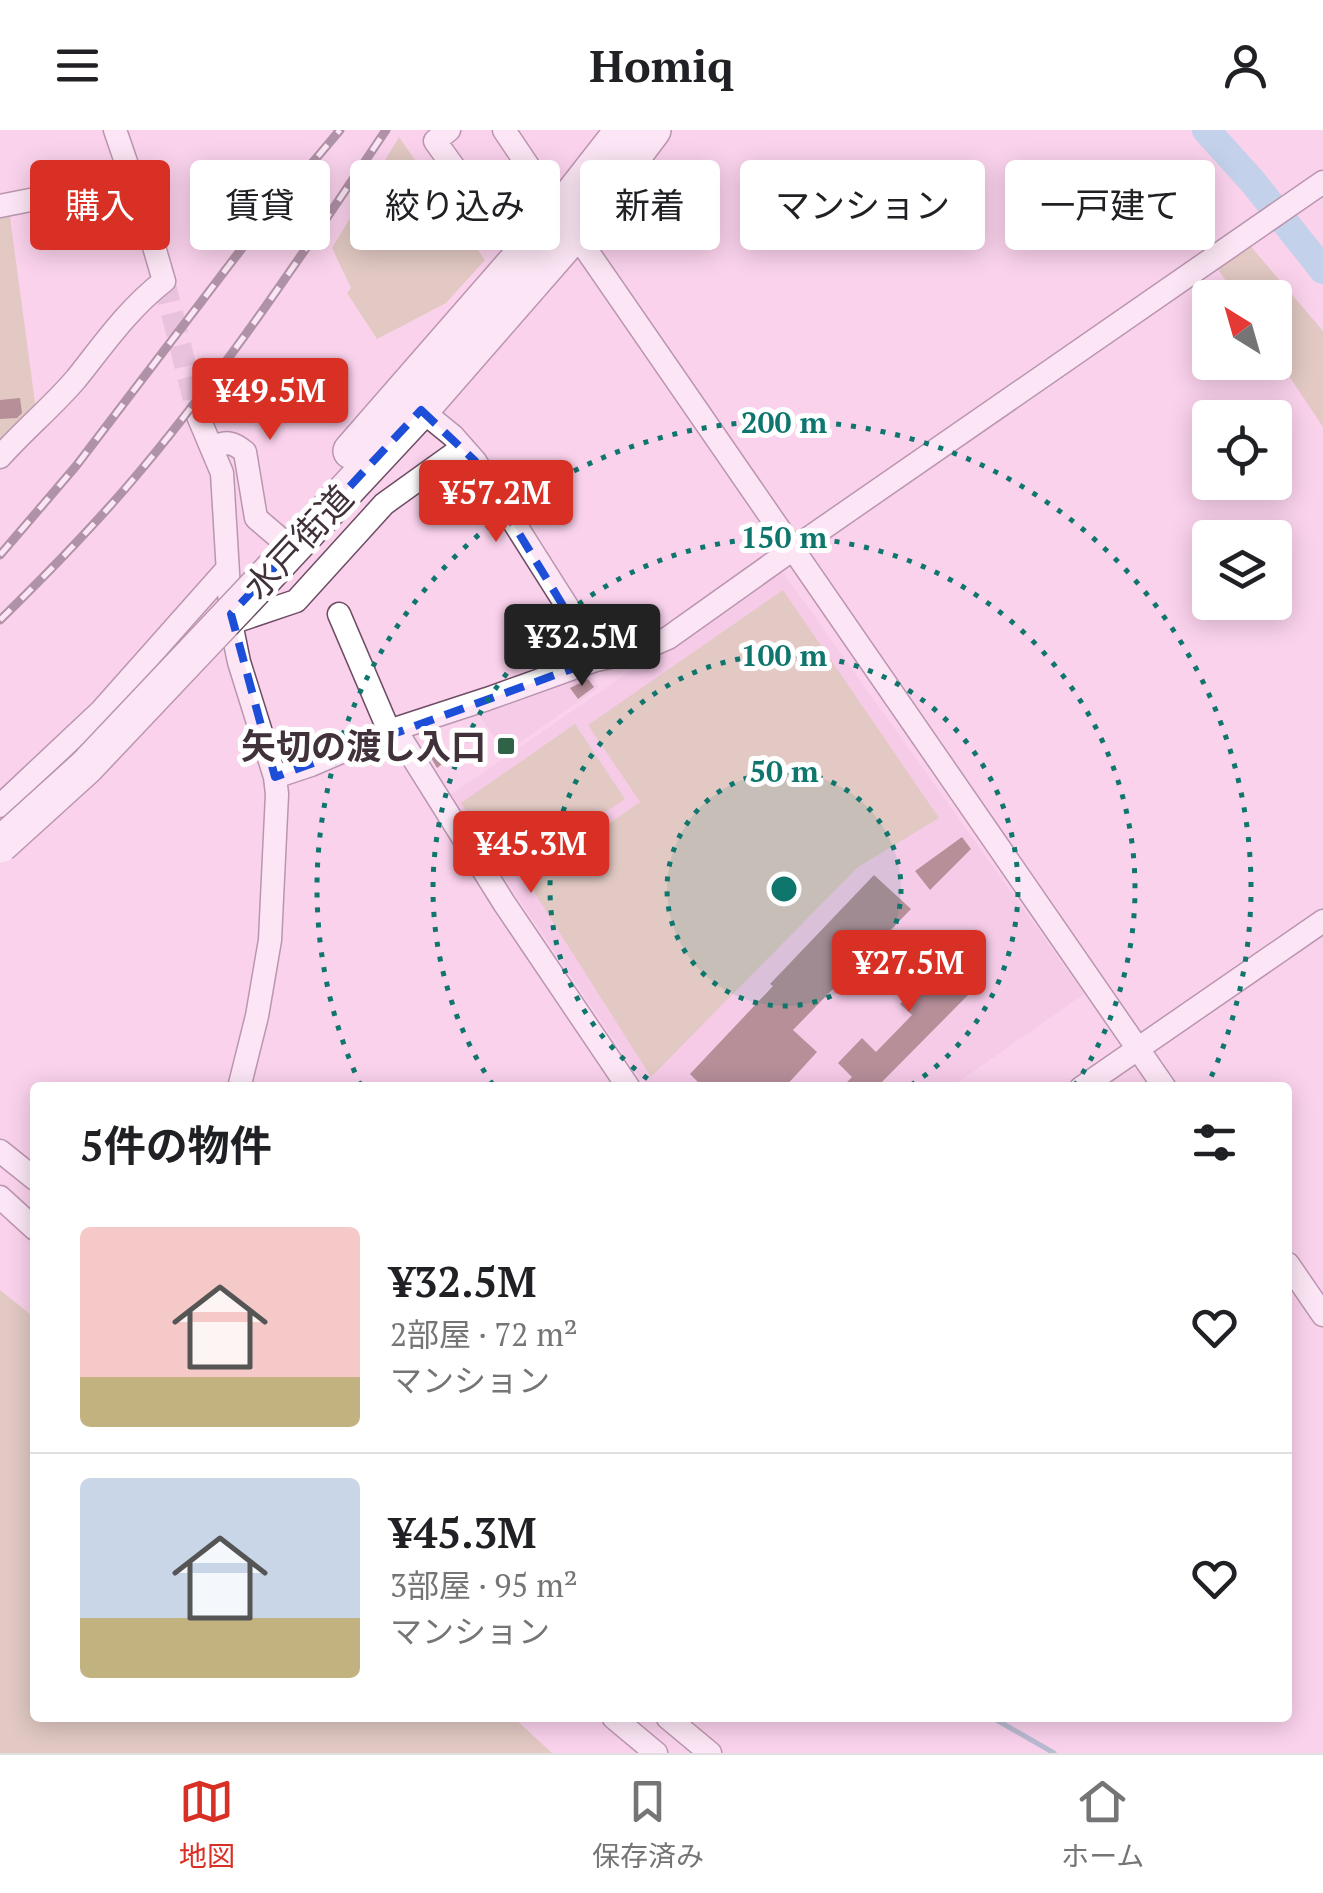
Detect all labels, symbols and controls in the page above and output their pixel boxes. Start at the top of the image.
text: Homiq [589,35,734,95]
icon: menu [50,38,105,93]
icon: person [1218,38,1273,93]
chip: 購入 [30,160,170,250]
chip: 賃貸 [190,160,330,250]
chip: 絞り込み [350,160,560,250]
chip: 新着 [580,160,720,250]
chip: マンション [740,160,985,250]
chip: 一戸建て [1005,160,1215,250]
north arrow [1192,280,1292,380]
map controls [1192,280,1292,620]
pin: ¥49.5M [189,358,351,443]
text: ¥49.5M [214,369,326,411]
button: locate [1192,400,1292,500]
text: 200 m [741,402,828,442]
pin: ¥57.2M [415,460,577,545]
text: ¥57.2M [441,471,551,513]
street label: 水戸街道 [233,475,363,609]
text: 150 m [741,517,828,557]
button: layers [1192,520,1292,620]
pin: ¥32.5M [501,604,663,689]
text: ¥32.5M [526,615,638,657]
text: 100 m [741,635,828,675]
place label: 矢切の渡し入口 [241,723,486,769]
marker: 矢切の渡し入口 [495,735,517,757]
text: 50 m [749,751,819,791]
pin: ¥45.3M [450,811,612,896]
text: ¥45.3M [475,822,587,864]
centre of rings [766,871,802,907]
pin: ¥27.5M [828,930,990,1015]
text: ¥27.5M [854,941,964,983]
icon: filters [1187,1115,1242,1170]
text: 5件の物件 [80,1117,272,1173]
text: ¥32.5M [390,1253,536,1309]
icon: home [160,1267,280,1387]
icon: heart [1187,1300,1242,1355]
text: 2部屋 · 72 m² [390,1313,578,1355]
text: マンション [390,1359,550,1401]
text: ¥45.3M [390,1504,536,1560]
icon: home [160,1518,280,1638]
icon: heart [1187,1551,1242,1606]
text: 3部屋 · 95 m² [390,1564,578,1606]
text: マンション [390,1610,550,1652]
tab: 地図 [179,1774,235,1874]
tab: 保存済み [592,1774,704,1874]
tab: ホーム [1061,1774,1144,1874]

